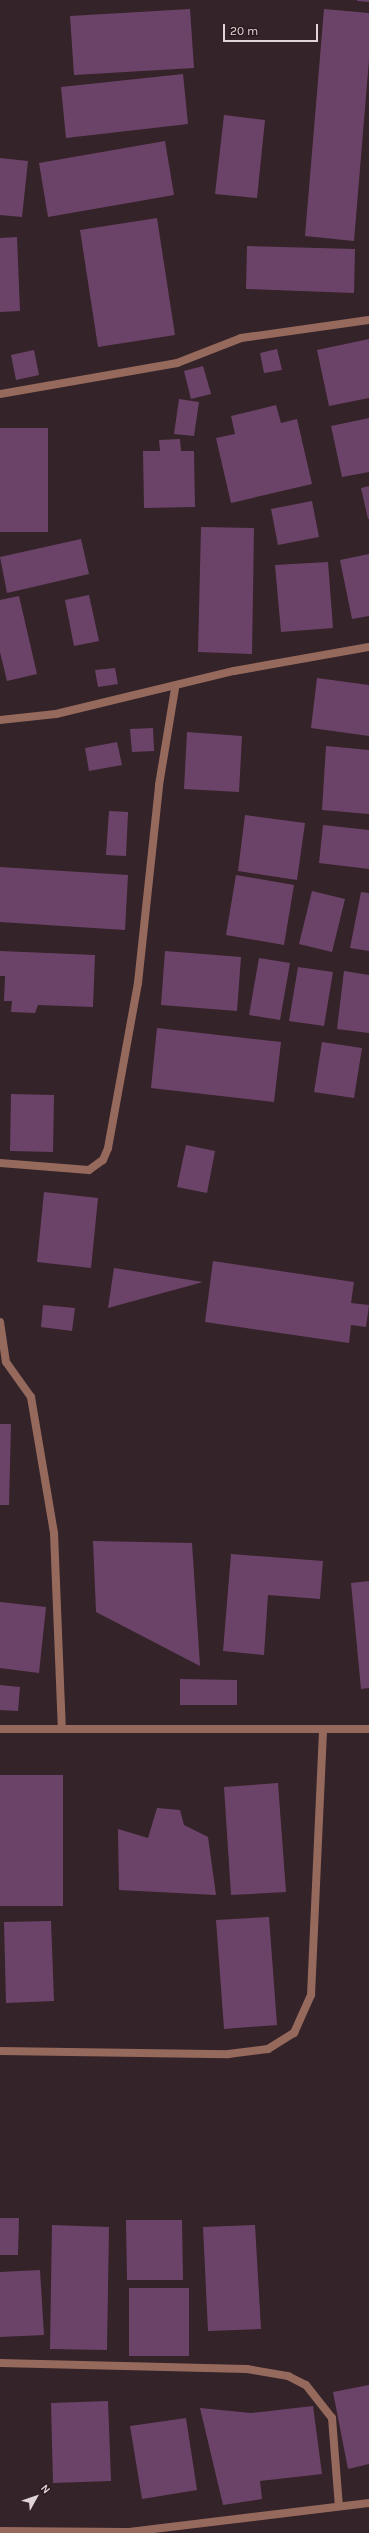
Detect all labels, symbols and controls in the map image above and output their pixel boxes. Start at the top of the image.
scale bar [225,16,320,42]
text: 20 m [230,24,258,38]
north arrow [16,2477,56,2517]
text: N [38,2482,53,2496]

